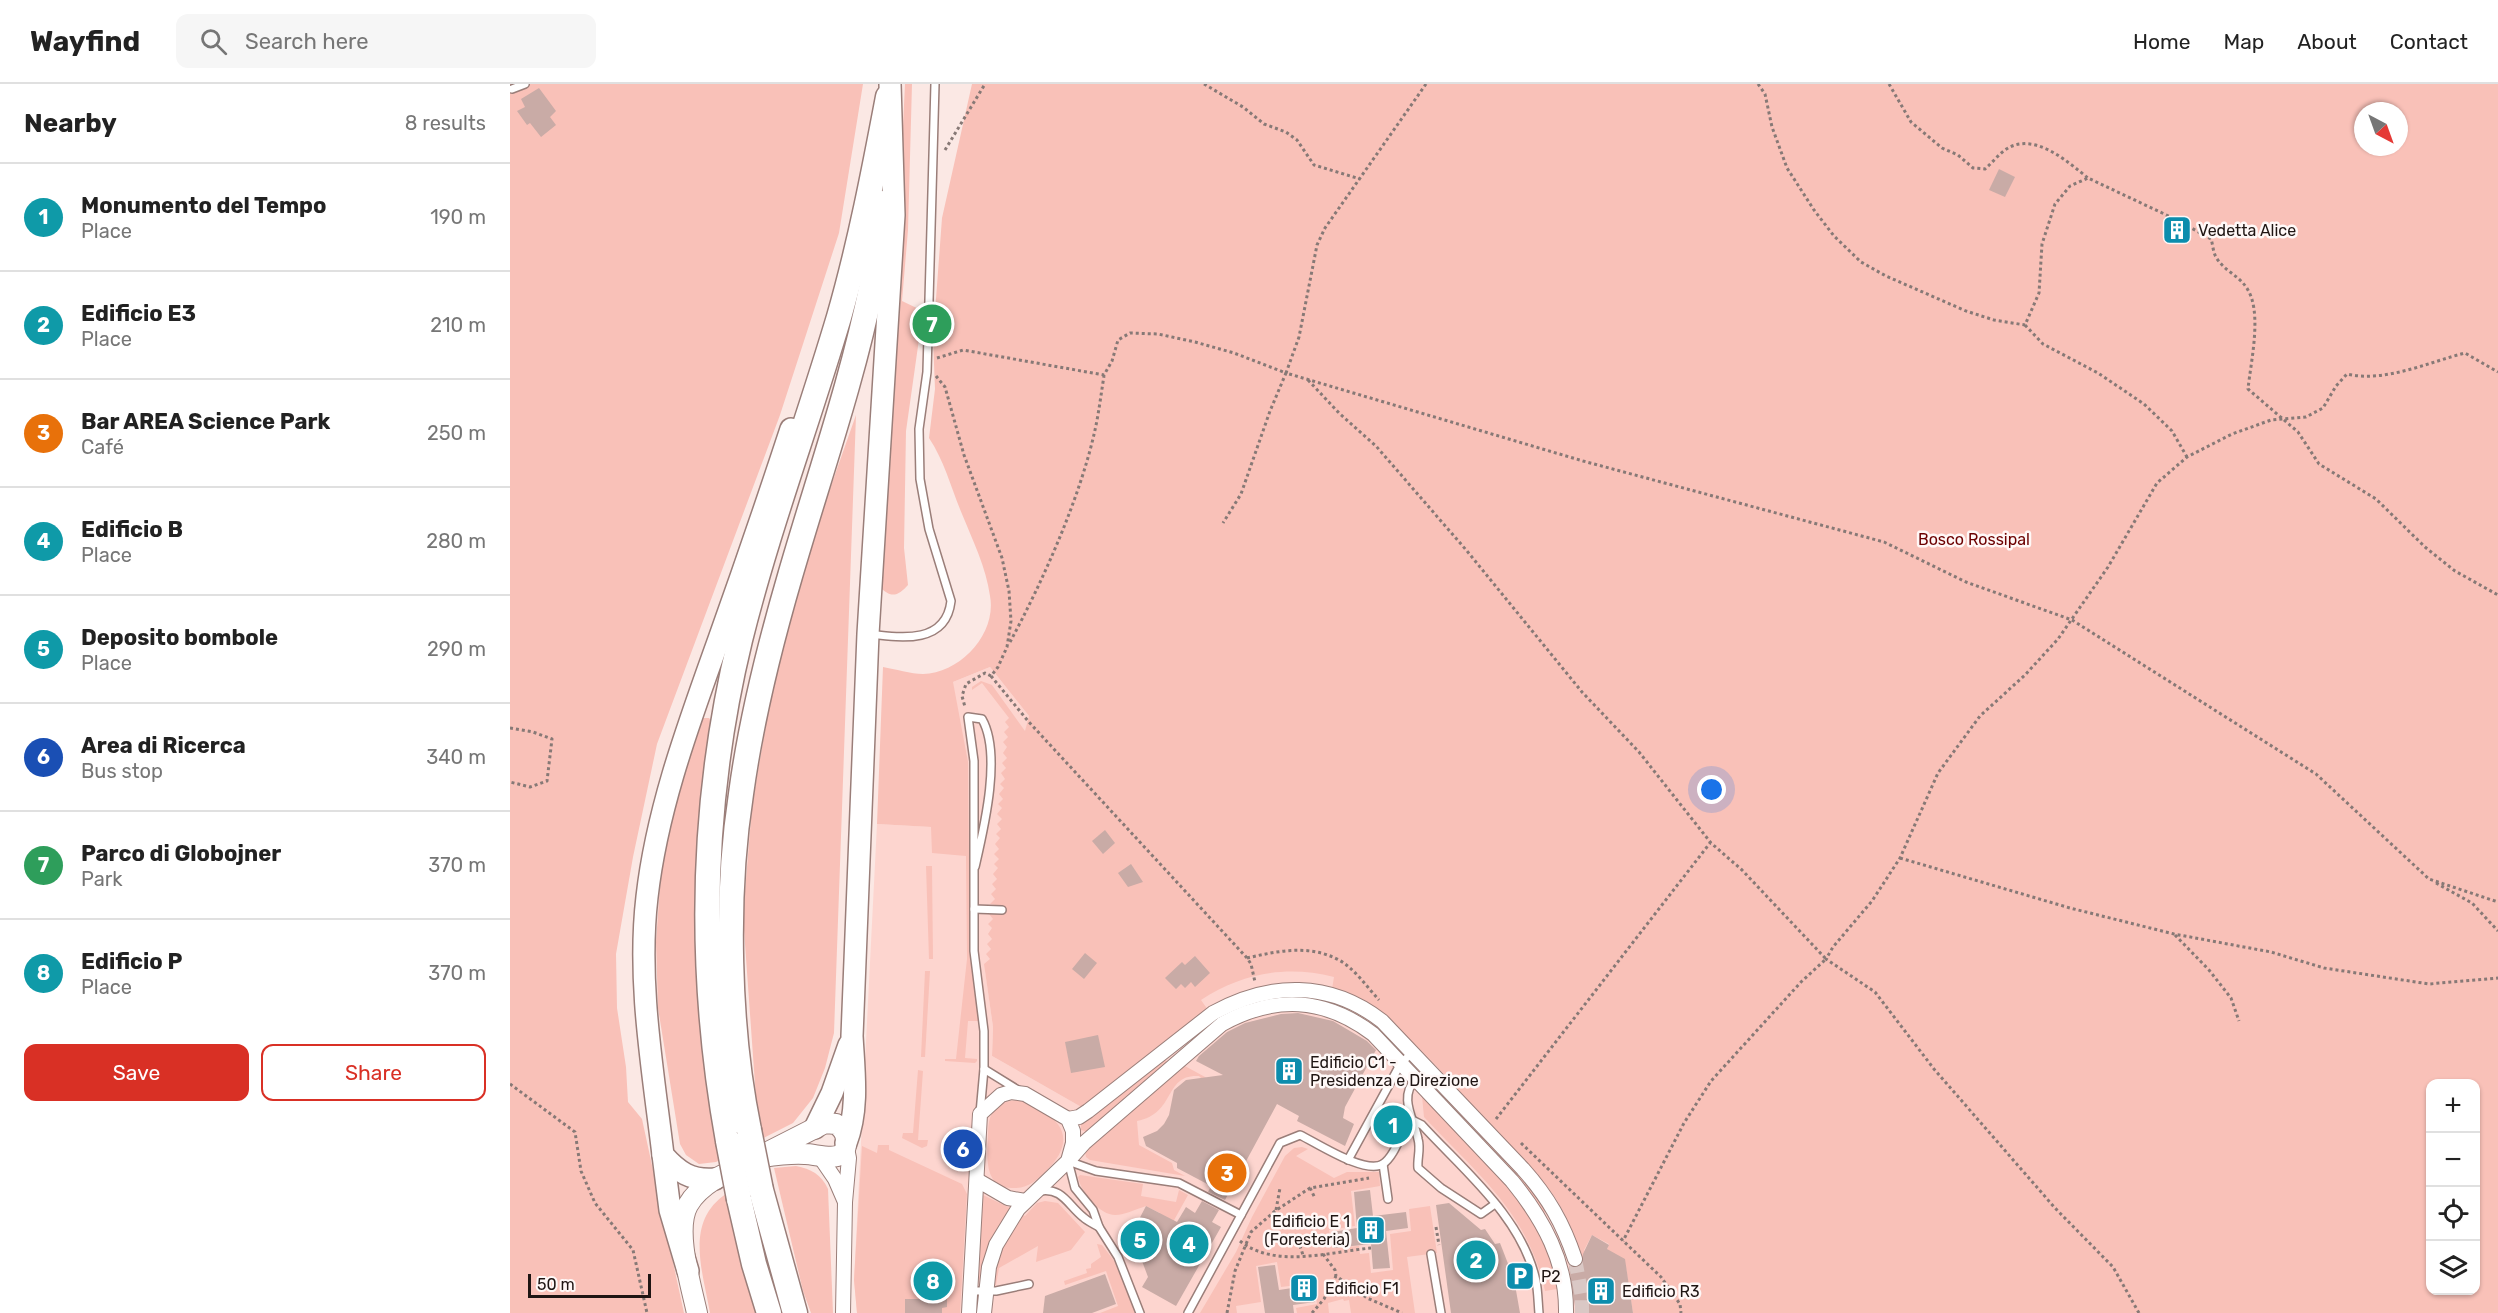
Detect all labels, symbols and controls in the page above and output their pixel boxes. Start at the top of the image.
search box [176,14,596,68]
text: Wayfind [30,25,140,58]
icon: search [197,25,230,58]
text: Search here [245,28,369,55]
text: Home [2133,29,2190,54]
text: Map [2223,29,2264,54]
text: About [2297,29,2357,54]
text: Contact [2390,29,2468,54]
north arrow [2354,102,2408,156]
text: Nearby [24,108,117,139]
text: 8 results [405,111,486,135]
text: Monumento del Tempo [81,192,326,219]
text: 1 [39,205,48,229]
text: 190 m [430,205,486,229]
building icon: Vedetta Alice [2161,214,2193,246]
text: Place [81,219,132,243]
place label: Vedetta Alice [2198,221,2296,240]
text: Edificio E3 [81,300,196,327]
pin: 7 [912,302,952,346]
text: 2 [37,313,50,337]
text: 210 m [430,313,486,337]
text: Place [81,327,132,351]
text: Bar AREA Science Park [81,408,330,435]
text: 3 [37,421,50,445]
text: 250 m [427,421,486,445]
text: Café [81,435,124,459]
text: Edificio B [81,516,183,543]
text: 4 [37,529,50,553]
text: 280 m [426,529,486,553]
park label: Bosco Rossipal [1918,530,2030,549]
text: Place [81,543,132,567]
text: Deposito bombole [81,624,278,651]
text: 5 [37,637,50,661]
text: 290 m [427,637,486,661]
text: Place [81,651,132,675]
text: Area di Ricerca [81,732,246,759]
text: 6 [37,745,50,769]
text: 340 m [426,745,486,769]
text: Bus stop [81,759,163,783]
your location [1697,775,1726,804]
text: Parco di Globojner [81,840,281,867]
text: 7 [38,853,49,877]
text: 370 m [428,853,486,877]
text: Park [81,867,123,891]
text: Edificio P [81,948,182,975]
text: 8 [37,961,50,985]
text: 370 m [428,961,486,985]
text: Place [81,975,132,999]
button: Save [24,1044,249,1101]
button: Share [261,1044,486,1101]
place label: Edificio C1 - Presidenza e Direzione [1310,1053,1479,1090]
building icon: Edificio C1 - Presidenza e Direzione [1273,1055,1305,1087]
map controls [2426,1079,2480,1295]
button: + [2426,1079,2480,1133]
pin: 1 [1374,1102,1412,1148]
pin: 6 [944,1126,982,1172]
button: − [2426,1133,2480,1187]
pin: 3 [1208,1150,1246,1196]
button: locate [2426,1187,2480,1241]
place label: Edificio E 1 (Foresteria) [1264,1212,1350,1249]
building icon: Edificio E 1 (Foresteria) [1355,1214,1387,1246]
pin: 5 [1120,1218,1160,1262]
pin: 4 [1170,1222,1208,1266]
pin: 2 [1456,1238,1496,1282]
button: layers [2426,1241,2480,1295]
pin: 8 [914,1258,952,1304]
parking icon: P2 [1504,1260,1536,1292]
place label: P2 [1541,1267,1561,1286]
scale bar [528,1271,651,1298]
building icon: Edificio F1 [1288,1272,1320,1304]
text: 50 m [537,1275,575,1294]
building icon: Edificio R3 [1585,1275,1617,1307]
place label: Edificio F1 [1325,1279,1399,1298]
place label: Edificio R3 [1622,1282,1700,1301]

